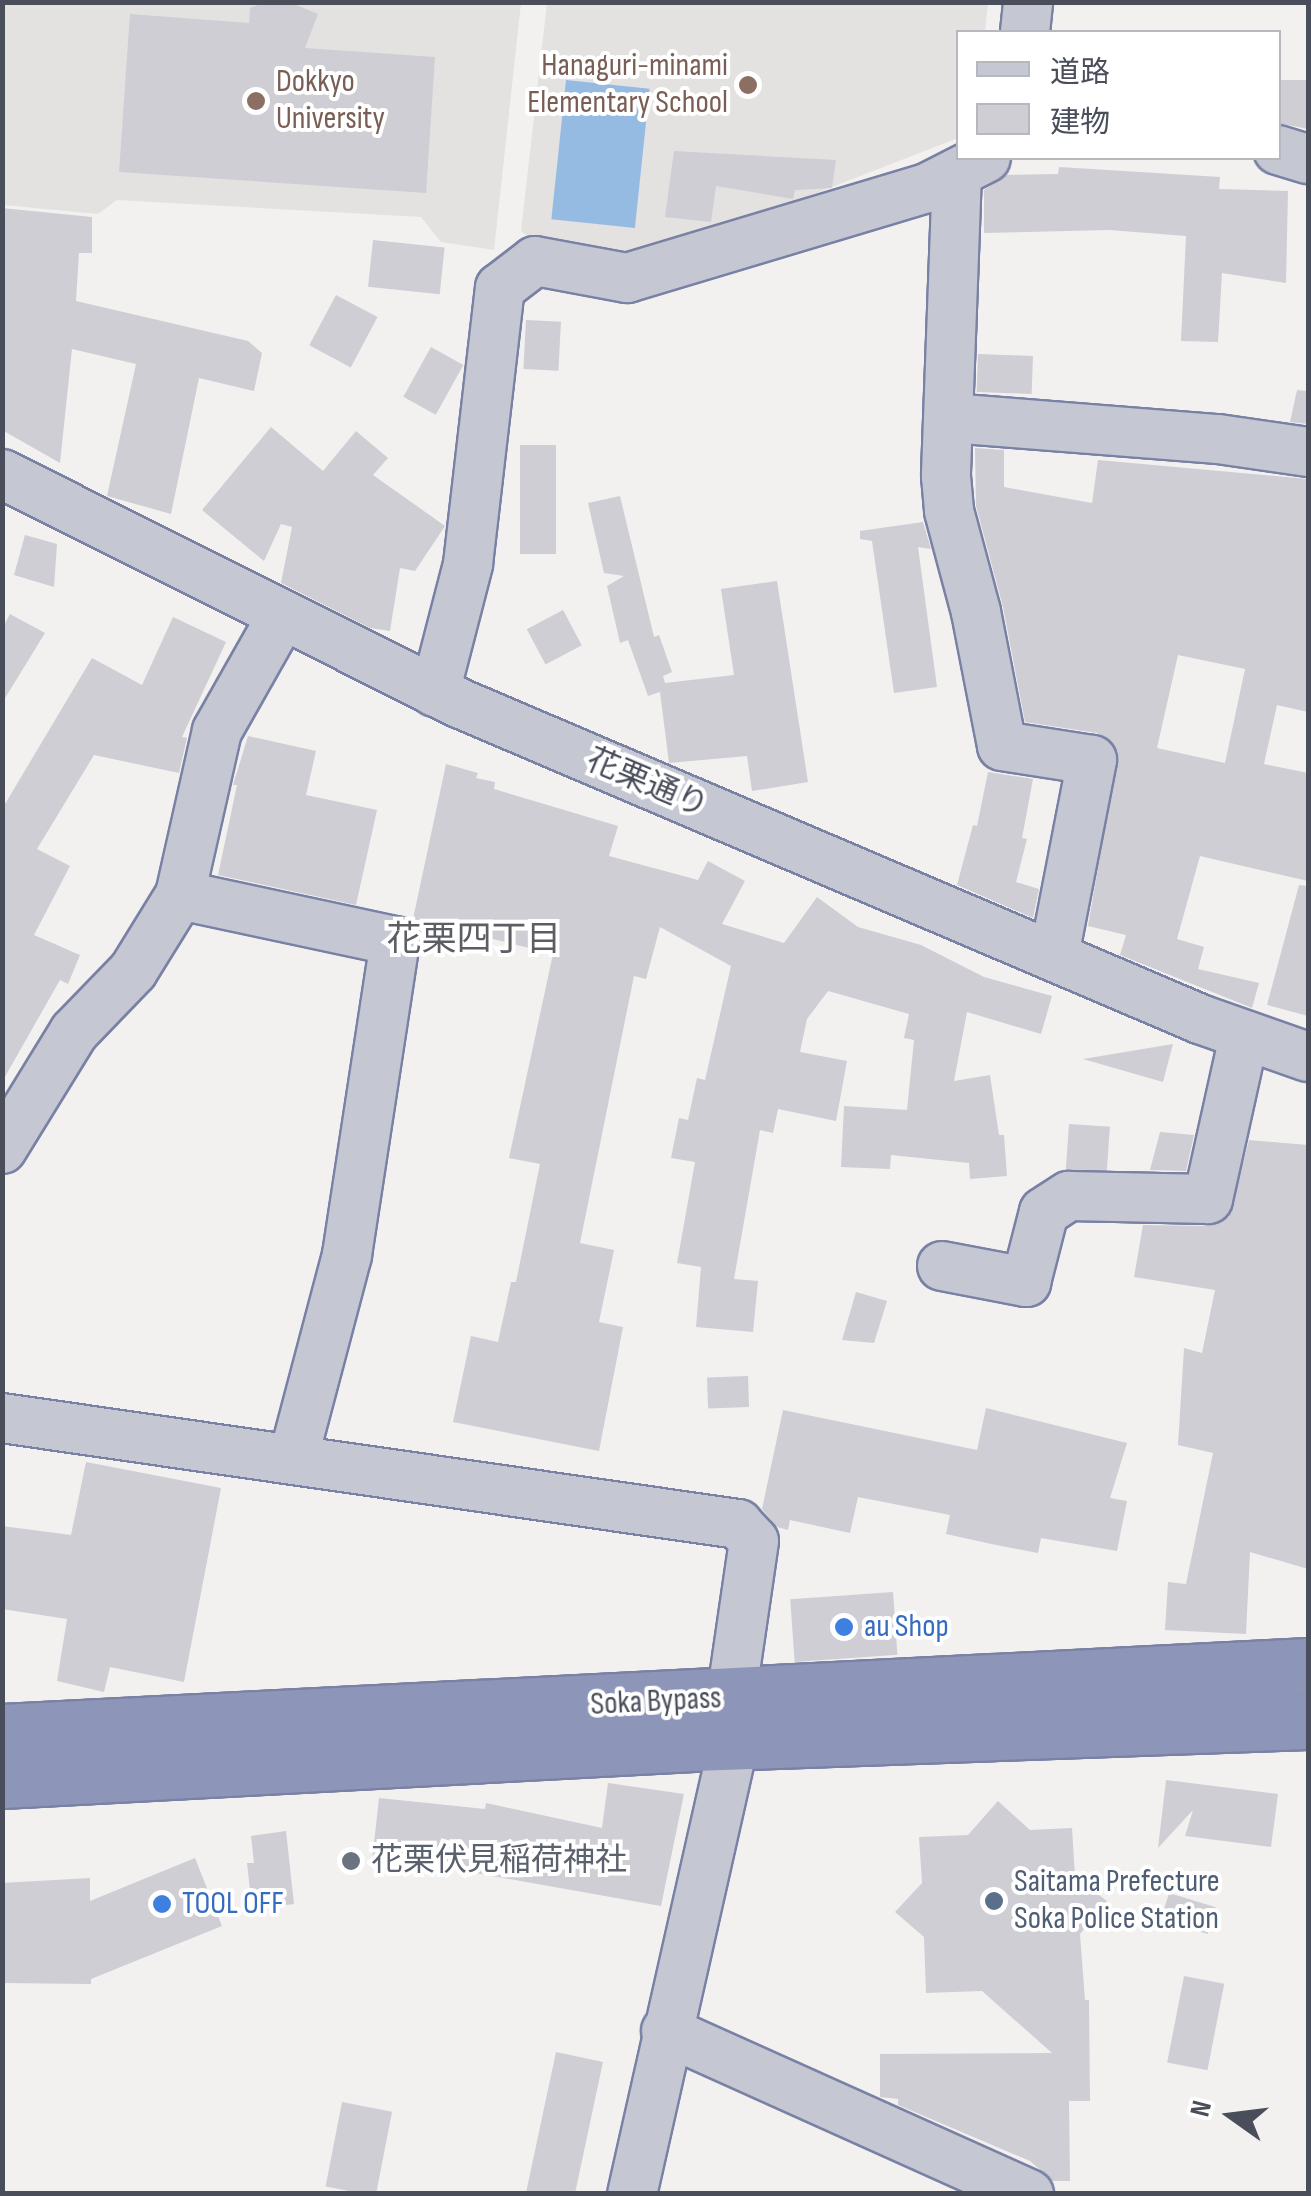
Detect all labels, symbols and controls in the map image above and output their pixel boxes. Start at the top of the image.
legend [956,30,1281,160]
place label: Hanaguri-minami Elementary School [527,48,728,123]
text: 道路 [1050,55,1110,91]
place label: Dokkyo University [276,64,385,139]
marker: Hanaguri-minami Elementary School [737,74,759,96]
marker: Dokkyo University [245,90,267,112]
text: 建物 [1050,105,1110,141]
street label: 花栗通り [581,741,713,827]
district label: 花栗四丁目 [387,919,561,961]
place label: au Shop [864,1608,949,1646]
marker: au Shop [833,1616,855,1638]
street label: Soka Bypass [590,1679,722,1725]
place label: 花栗伏見稲荷神社 [371,1842,627,1880]
marker: 花栗伏見稲荷神社 [340,1850,362,1872]
place label: Saitama Prefecture Soka Police Station [1014,1864,1220,1939]
place label: TOOL OFF [182,1885,284,1923]
marker: Saitama Prefecture Soka Police Station [983,1890,1005,1912]
marker: TOOL OFF [151,1893,173,1915]
north arrow [1181,2066,1281,2166]
text: N [1184,2097,1219,2120]

